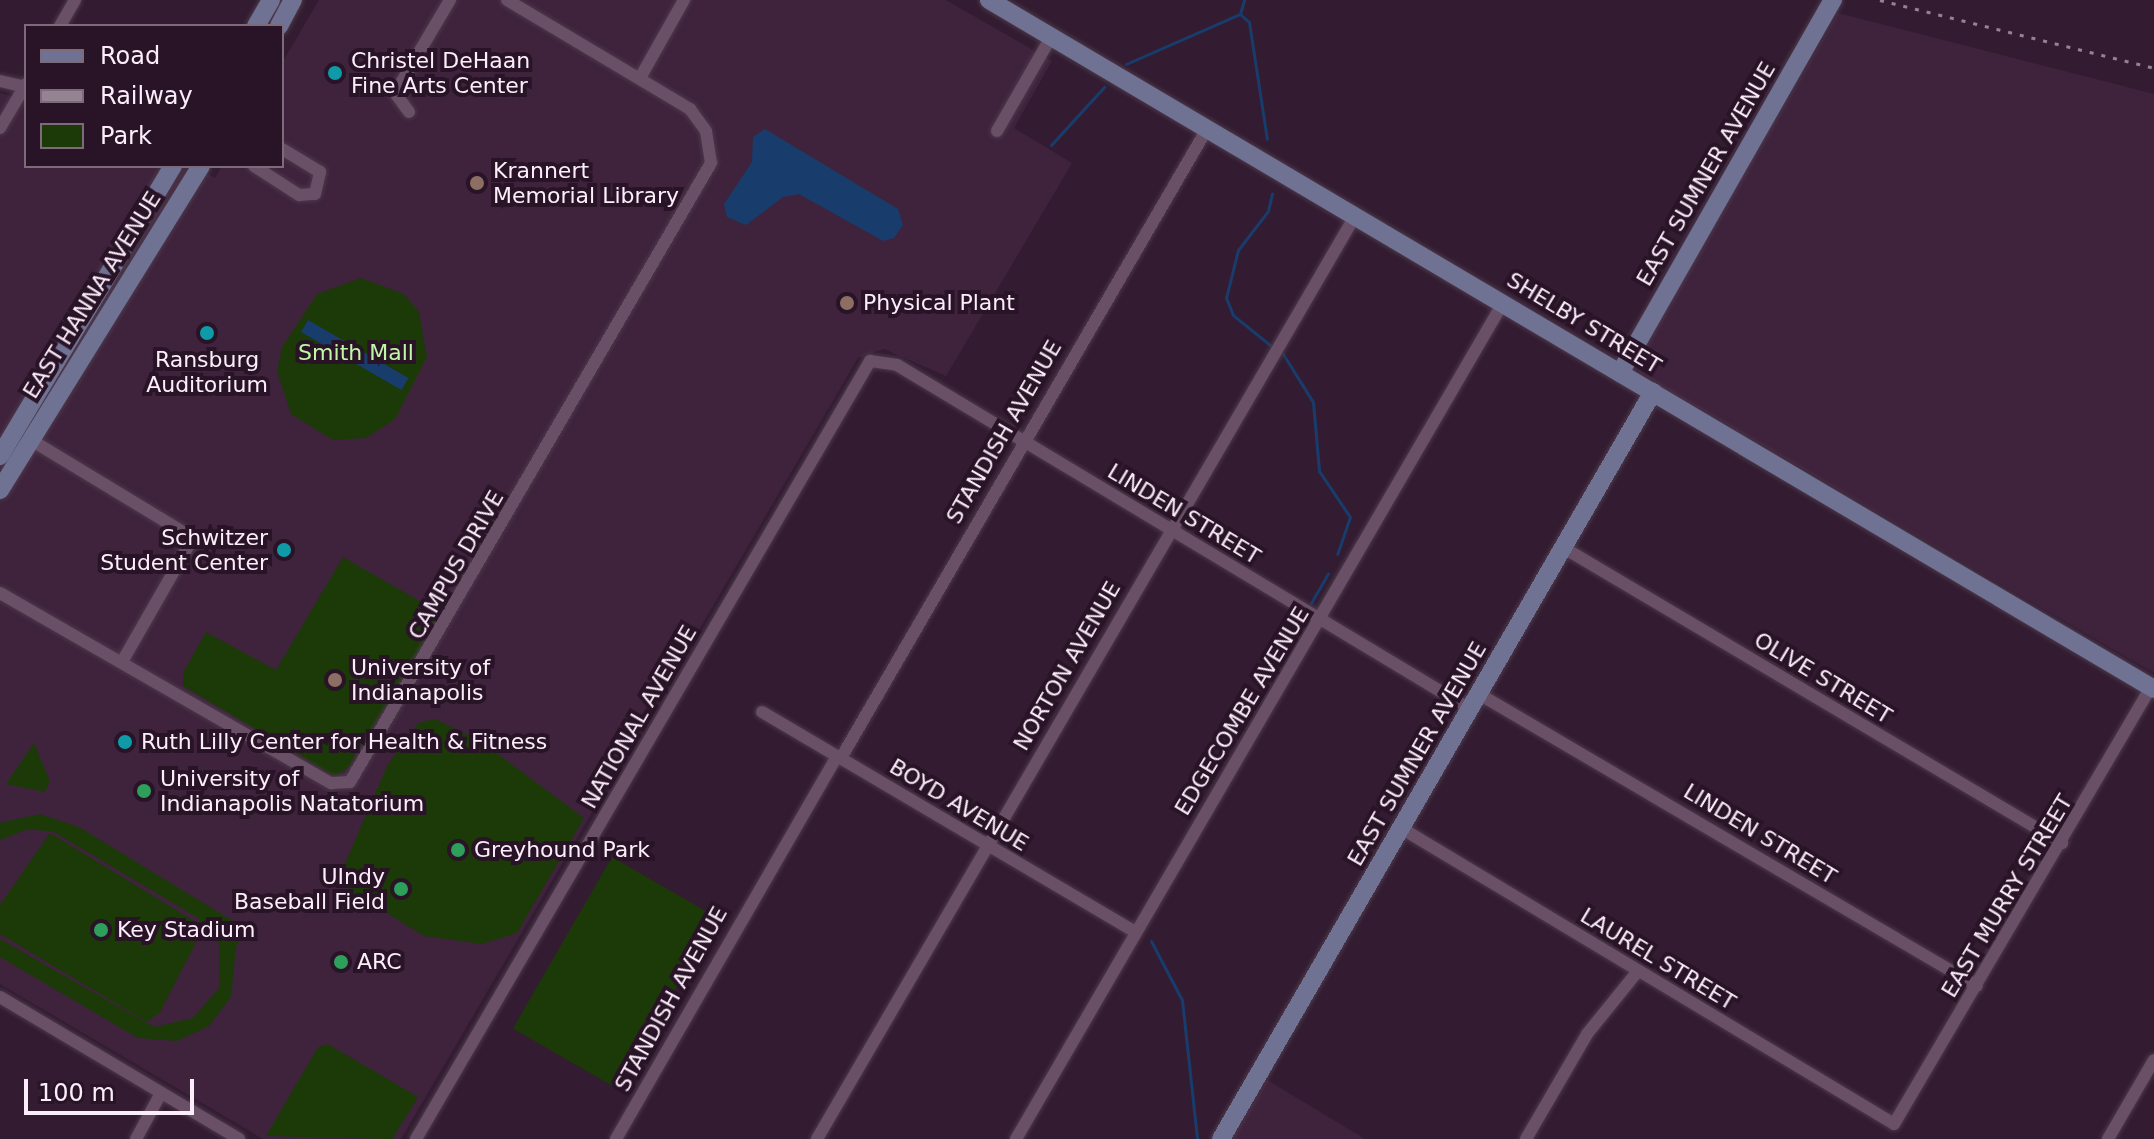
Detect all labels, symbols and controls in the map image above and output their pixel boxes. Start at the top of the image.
legend [24,24,284,168]
text: Road [100,42,160,70]
place label: Christel DeHaan Fine Arts Center [351,47,530,98]
street label: EAST SUMNER AVENUE [1631,57,1781,291]
marker: Christel DeHaan Fine Arts Center [326,64,344,82]
text: Railway [100,82,193,110]
text: Park [100,122,152,150]
place label: Krannert Memorial Library [493,157,679,208]
marker: Krannert Memorial Library [468,174,486,192]
street label: EAST HANNA AVENUE [17,187,167,403]
street label: SHELBY STREET [1502,267,1666,379]
place label: Physical Plant [863,290,1015,316]
marker: Physical Plant [838,294,856,312]
marker: Ransburg Auditorium [198,324,216,342]
street label: STANDISH AVENUE [941,336,1067,528]
park label: Smith Mall [298,340,414,366]
place label: Ransburg Auditorium [146,346,268,398]
street label: LINDEN STREET [1103,458,1265,570]
street label: CAMPUS DRIVE [403,486,509,644]
place label: Schwitzer Student Center [100,524,268,576]
marker: Schwitzer Student Center [275,541,293,559]
street label: NORTON AVENUE [1008,577,1126,755]
street label: EDGECOMBE AVENUE [1169,602,1315,820]
street label: NATIONAL AVENUE [576,621,702,813]
street label: OLIVE STREET [1749,627,1897,729]
street label: EAST SUMNER AVENUE [1342,637,1492,871]
place label: University of Indianapolis [351,654,490,706]
marker: University of Indianapolis [326,671,344,689]
place label: Ruth Lilly Center for Health & Fitness [141,729,547,755]
marker: Ruth Lilly Center for Health & Fitness [116,733,134,751]
street label: BOYD AVENUE [885,753,1033,857]
place label: University of Indianapolis Natatorium [160,765,424,816]
street label: LINDEN STREET [1679,778,1841,890]
marker: University of Indianapolis Natatorium [135,782,153,800]
street label: EAST MURRY STREET [1936,790,2078,1002]
place label: Greyhound Park [474,837,650,863]
marker: Greyhound Park [449,841,467,859]
place label: UIndy Baseball Field [234,863,385,914]
marker: UIndy Baseball Field [392,880,410,898]
street label: STANDISH AVENUE [609,902,733,1096]
street label: LAUREL STREET [1576,902,1740,1016]
place label: Key Stadium [117,917,255,943]
marker: Key Stadium [92,921,110,939]
place label: ARC [357,949,402,975]
marker: ARC [332,953,350,971]
scale bar [28,1063,198,1113]
text: 100 m [38,1079,115,1107]

